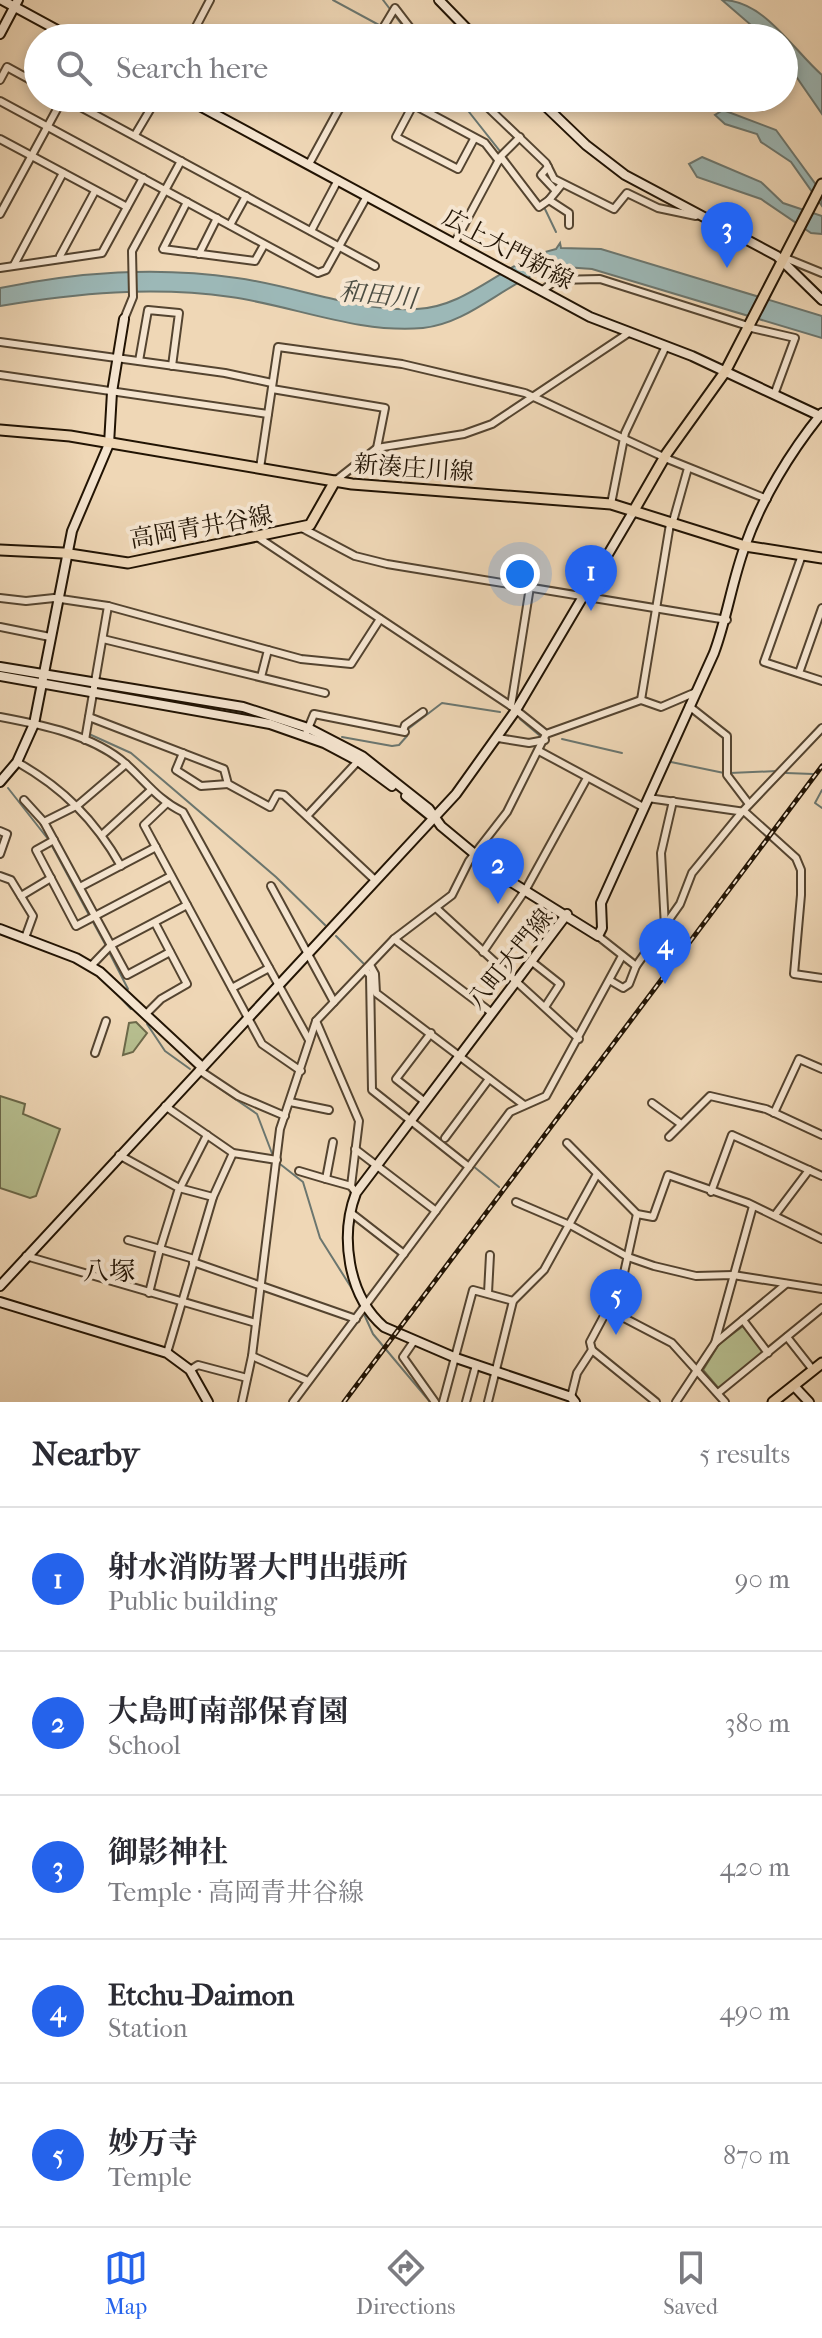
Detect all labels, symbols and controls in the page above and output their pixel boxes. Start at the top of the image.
search box [24,24,798,112]
icon: search [52,46,96,90]
text: Search here [116,51,268,86]
pin: 3 [701,202,753,268]
street label: 広上大門新線 [438,203,578,295]
water label: 和田川 [338,276,421,315]
street label: 新湊庄川線 [353,450,475,486]
street label: 高岡青井谷線 [128,501,274,553]
pin: 1 [565,545,617,611]
your location [500,554,540,594]
pin: 2 [472,838,524,904]
street label: 八町大門線 [461,904,559,1014]
pin: 4 [639,918,691,984]
district label: 八塚 [83,1256,135,1287]
pin: 5 [590,1269,642,1335]
text: Nearby [32,1434,139,1474]
text: 5 results [699,1439,790,1470]
text: 射水消防署大門出張所 [108,1550,408,1585]
text: 1 [53,1564,63,1595]
text: 90 m [735,1564,790,1595]
text: Public building [108,1586,277,1617]
text: 大島町南部保育園 [108,1694,348,1729]
text: 2 [51,1708,65,1739]
text: 380 m [725,1708,790,1739]
text: School [108,1730,181,1761]
text: 御影神社 [108,1835,228,1870]
text: 3 [53,1852,63,1883]
text: 420 m [720,1852,790,1883]
text: Temple · 高岡青井谷線 [108,1877,364,1908]
text: Etchu-Daimon [108,1978,294,2013]
text: 4 [50,1996,66,2027]
text: 490 m [719,1996,790,2027]
text: Station [108,2013,188,2044]
text: 妙万寺 [108,2126,198,2161]
text: 5 [52,2140,64,2171]
text: 870 m [723,2140,790,2171]
text: Temple [108,2162,192,2193]
tab: Map [104,2246,148,2320]
tab: Directions [356,2246,455,2320]
tab: Saved [663,2246,718,2320]

